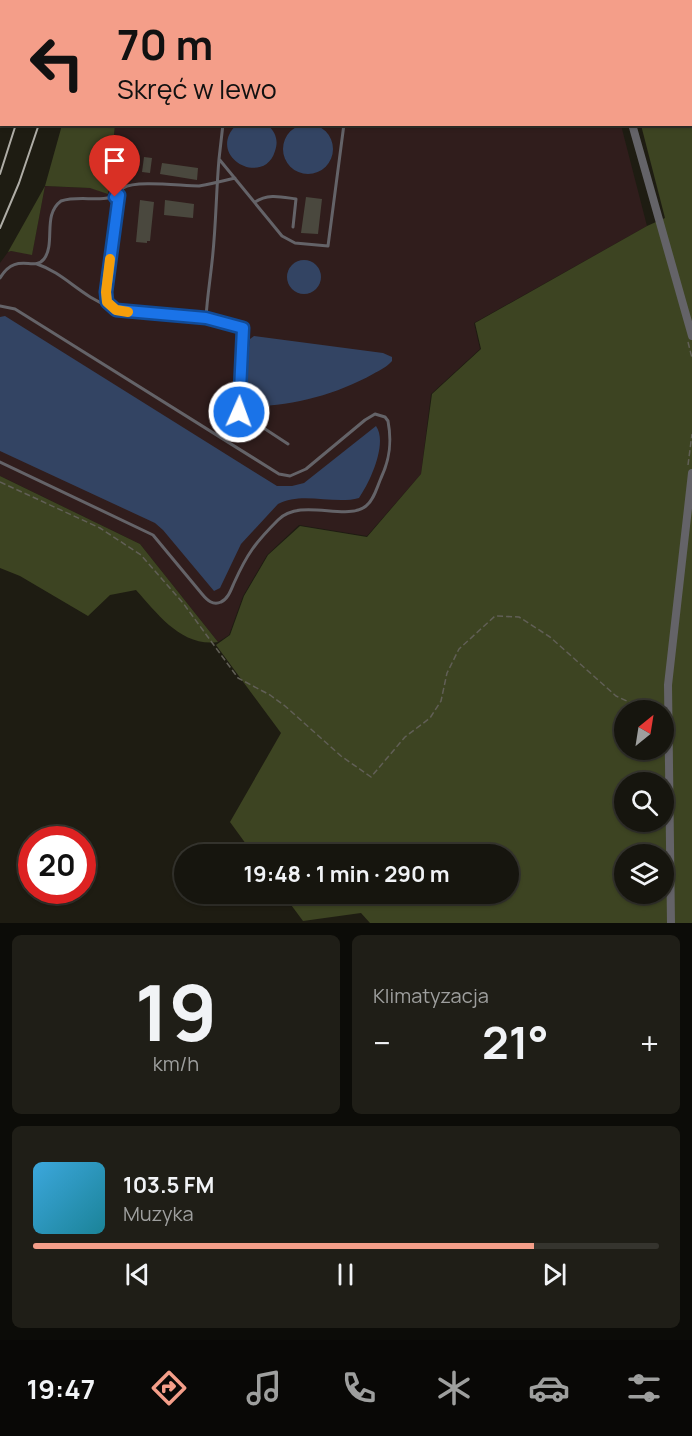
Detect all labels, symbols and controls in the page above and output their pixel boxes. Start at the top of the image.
text: 70 m [117,15,213,73]
icon: left [18,24,96,102]
text: Skręć w lewo [117,70,277,107]
pin [89,135,140,197]
icon: arrive [98,144,131,177]
position arrow [207,380,271,444]
north arrow [614,700,674,760]
map controls [614,700,674,904]
button: search [614,772,674,832]
speed limit sign: 20 [18,826,96,904]
button: layers [614,844,674,904]
text: 19:48 · 1 min · 290 m [243,859,450,889]
text: 19 [135,958,217,1064]
text: Klimatyzacja [373,982,489,1009]
text: 21° [482,1011,549,1073]
text: − [373,1020,391,1065]
text: + [640,1020,659,1065]
text: km/h [153,1050,199,1077]
text: 103.5 FM [123,1170,214,1200]
text: Muzyka [123,1200,194,1227]
icon: previous [121,1258,154,1291]
icon: pause [329,1258,362,1291]
icon: next [538,1258,571,1291]
icon: directions [148,1367,190,1409]
icon: music [243,1367,285,1409]
icon: phone [338,1367,380,1409]
icon: climate [433,1367,475,1409]
icon: car [528,1367,570,1409]
icon: filters [623,1367,665,1409]
text: 19:47 [27,1370,95,1407]

